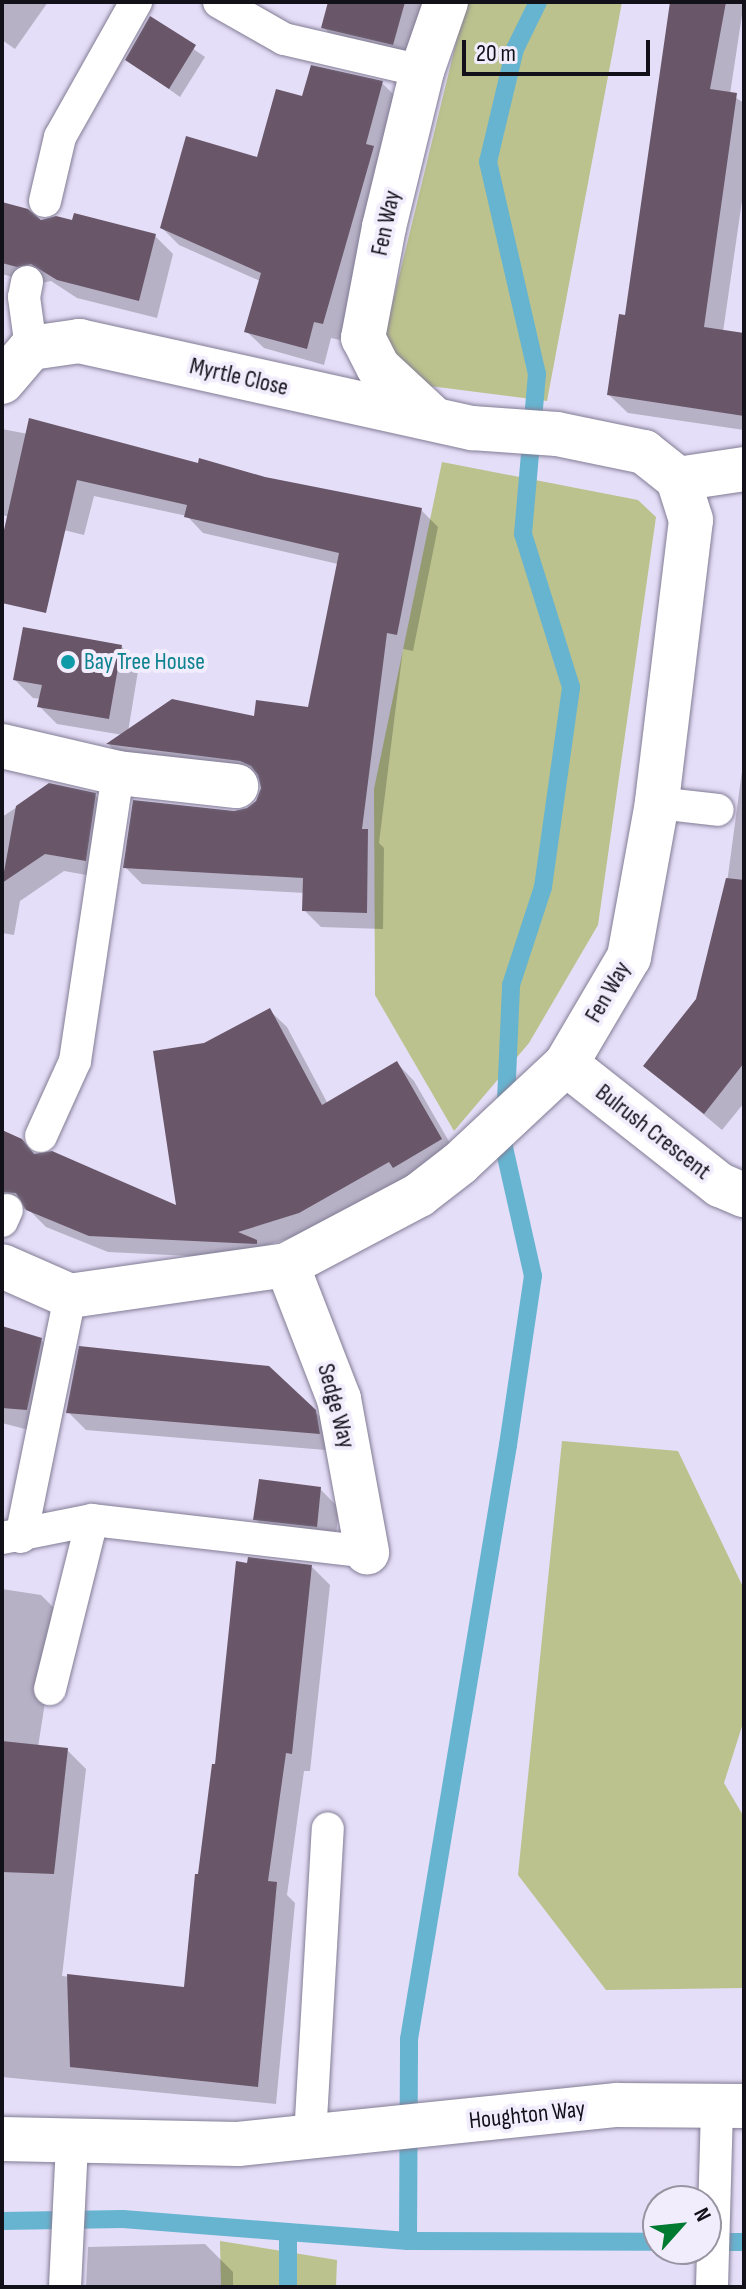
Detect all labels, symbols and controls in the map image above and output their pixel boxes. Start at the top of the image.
scale bar [466,24,654,74]
text: 20 m [476,39,516,68]
street label: Fen Way [365,188,407,258]
street label: Myrtle Close [187,352,291,402]
place label: Bay Tree House [84,648,205,676]
marker: Bay Tree House [59,653,77,671]
street label: Fen Way [579,956,637,1028]
street label: Bulrush Crescent [590,1078,716,1186]
street label: Sedge Way [311,1361,361,1451]
street label: Houghton Way [467,2095,587,2135]
north arrow [642,2185,722,2265]
text: N [687,2203,717,2226]

